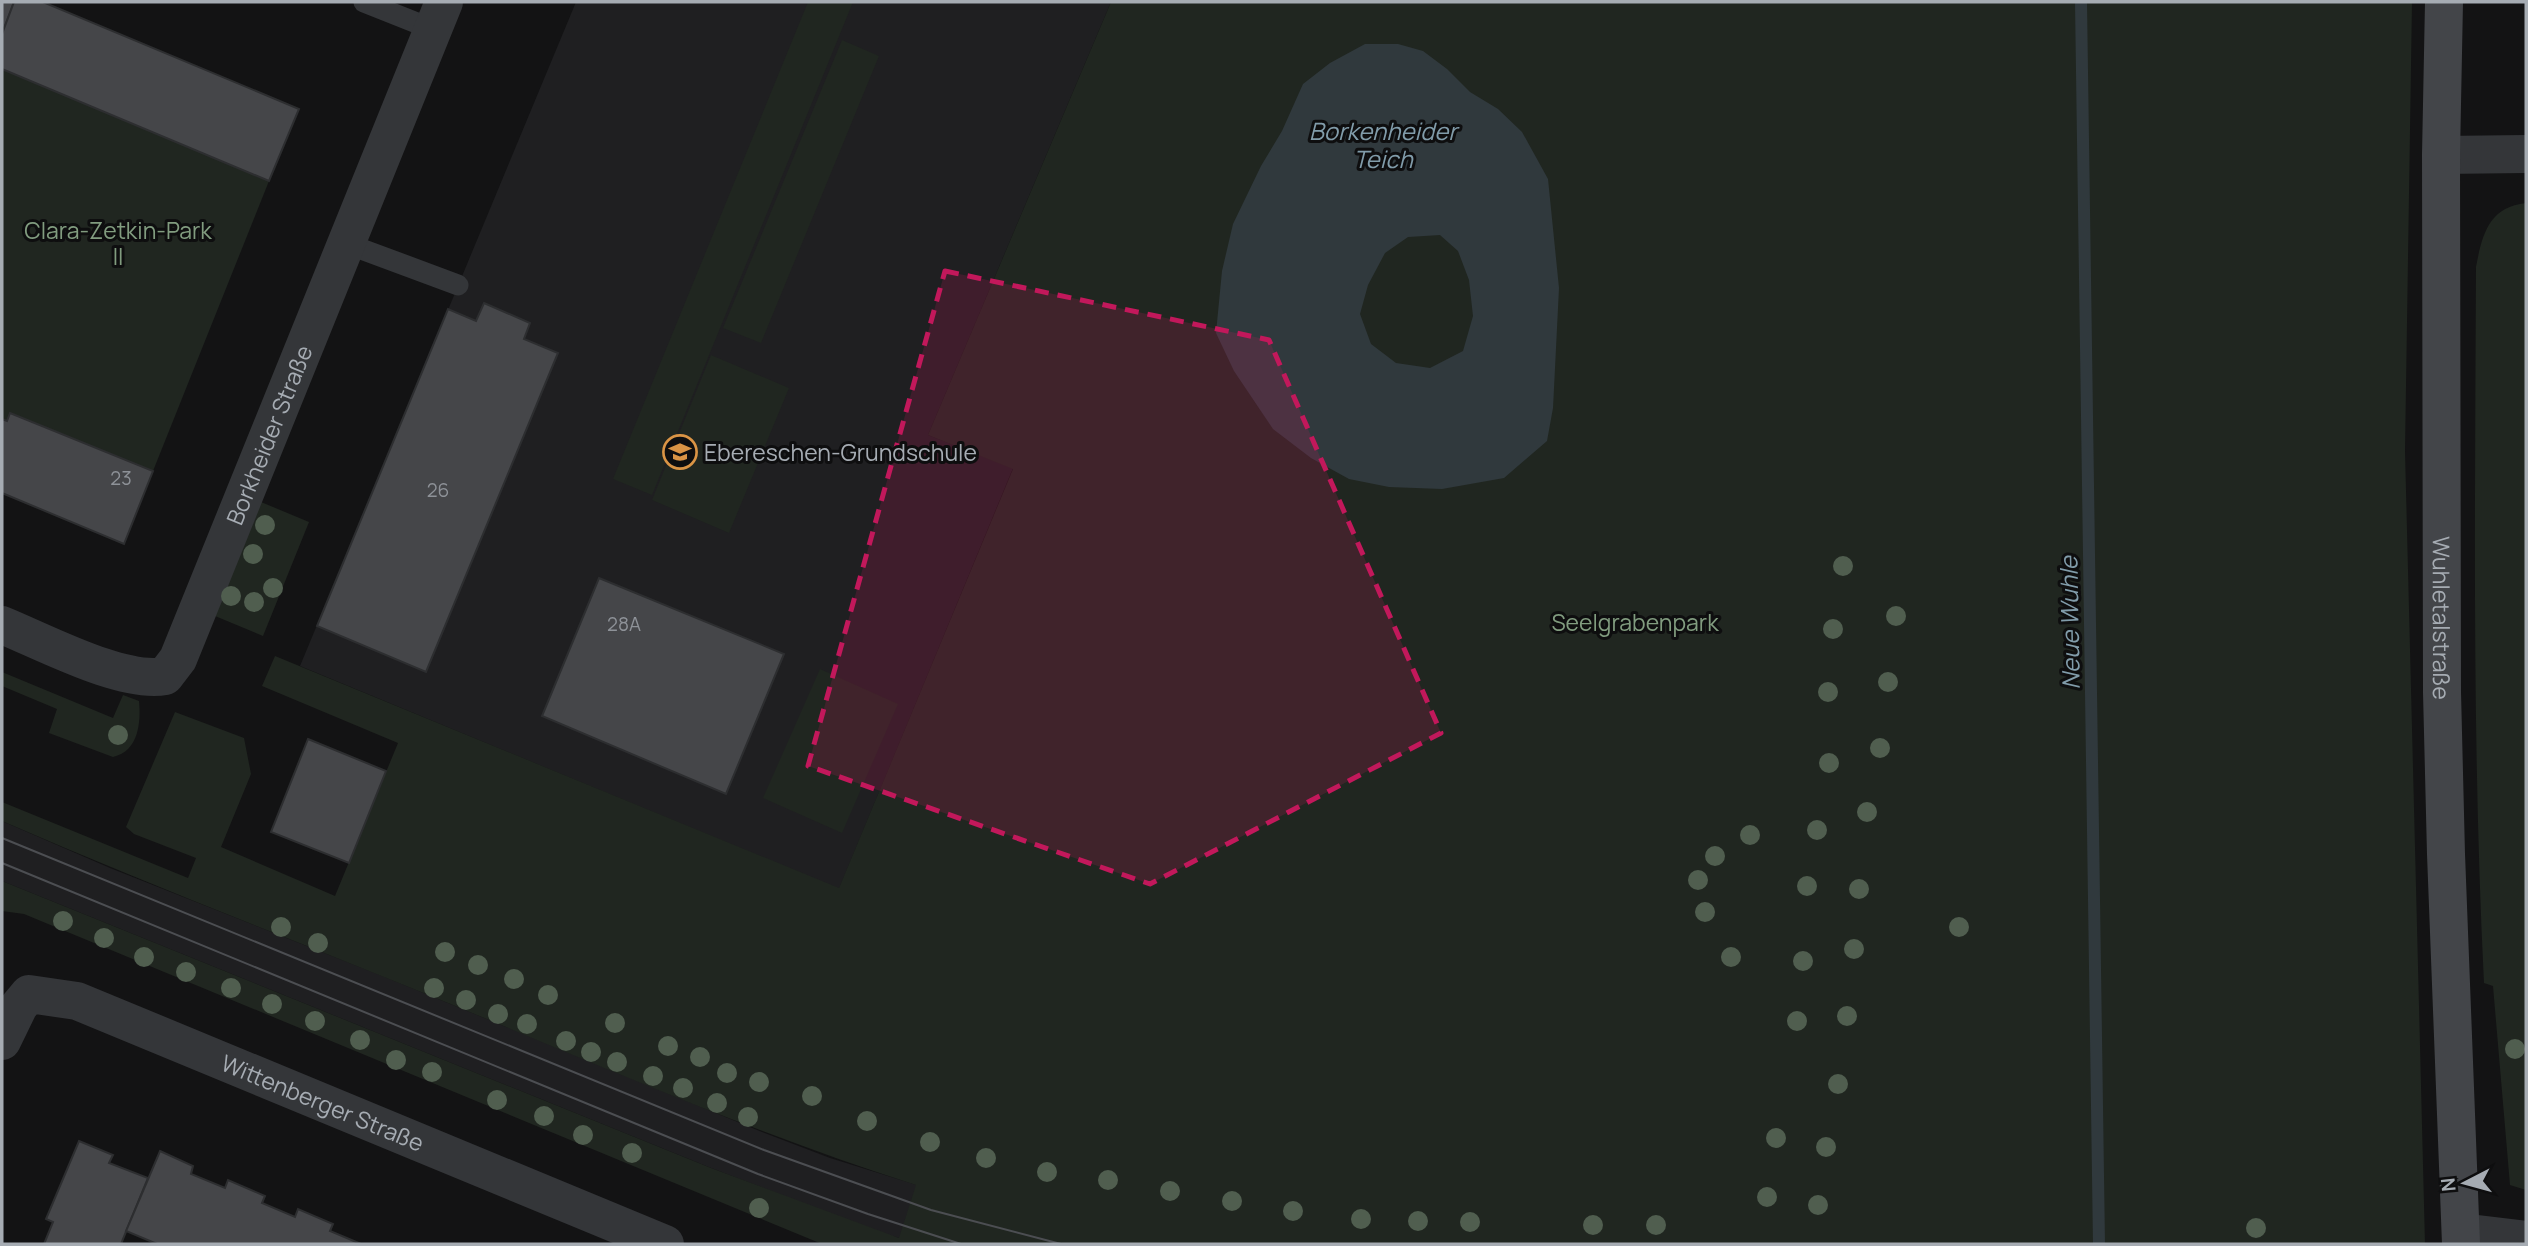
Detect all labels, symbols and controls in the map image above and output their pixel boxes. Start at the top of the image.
water label: Borkenheider Teich [1309,114,1460,175]
park label: Clara-Zetkin-Park II [24,214,212,272]
street label: Borkheider Straße [218,340,320,529]
school or university icon: Ebereschen-Grundschule [661,433,699,471]
place label: Ebereschen-Grundschule [704,436,977,468]
house number: 23 [110,465,132,491]
house number: 26 [427,477,449,503]
street label: Wuhletalstraße [2426,536,2458,700]
water label: Neue Wuhle [2051,554,2087,690]
park label: Seelgrabenpark [1551,606,1719,638]
house number: 28A [607,611,641,637]
street label: Wittenberger Straße [217,1046,429,1159]
north arrow [2430,1148,2500,1218]
text: N [2434,1177,2462,1193]

